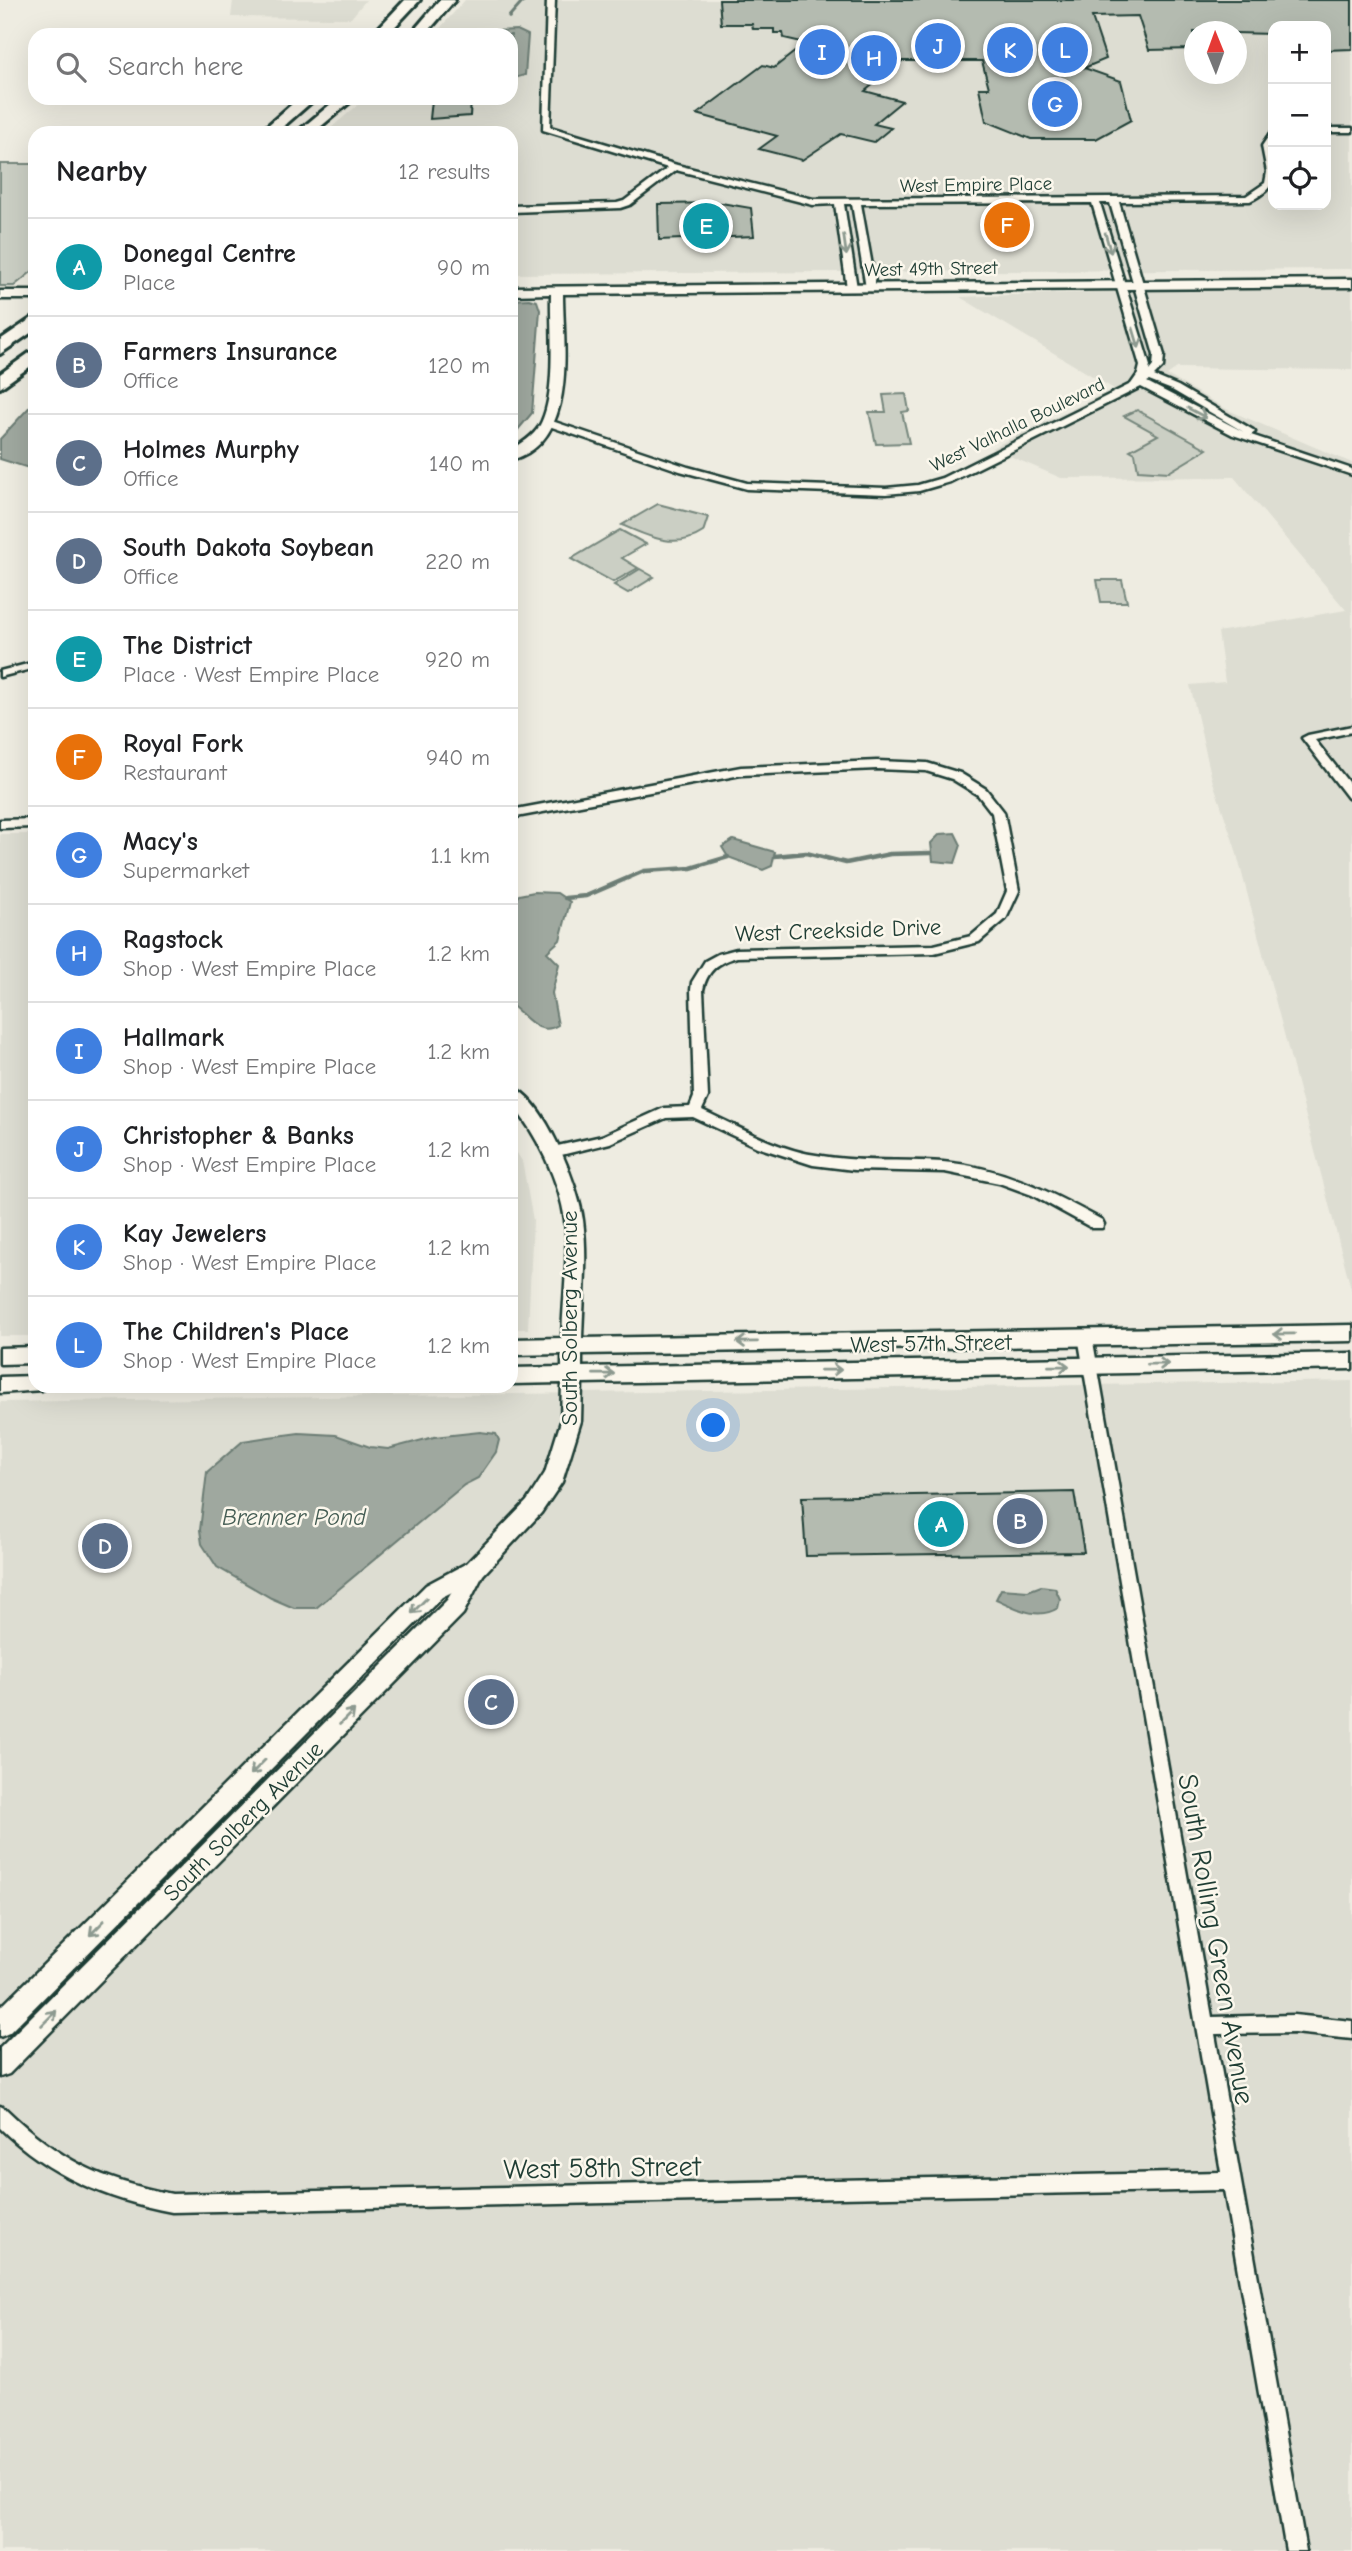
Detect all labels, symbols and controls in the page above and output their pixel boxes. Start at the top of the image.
pin: J [915,20,961,72]
north arrow [1184,21,1247,84]
map controls [1268,21,1331,210]
button: + [1268,21,1331,84]
pin: K [987,24,1033,76]
pin: L [1042,24,1088,76]
pin: I [799,26,845,78]
search box [28,28,518,105]
pin: H [851,32,897,84]
icon: search [52,48,90,86]
text: Search here [108,52,243,82]
pin: G [1032,78,1078,130]
button: − [1268,84,1331,147]
button: locate [1268,147,1331,210]
text: Nearby [56,154,147,189]
text: 12 results [398,158,490,185]
street label: West Empire Place [900,173,1052,197]
pin: F [984,199,1030,251]
pin: E [683,200,729,252]
one-way arrow [1102,232,1115,254]
one-way arrow [839,233,852,256]
text: Donegal Centre [123,239,296,269]
text: A [73,254,85,281]
text: 90 m [437,254,490,281]
street label: West 49th Street [864,257,998,281]
text: Place [123,269,175,296]
one-way arrow [1130,327,1143,349]
text: Farmers Insurance [123,337,337,367]
text: B [72,352,86,379]
text: 120 m [428,352,490,379]
text: Office [123,367,178,394]
street label: West Valhalla Boulevard [927,373,1108,477]
one-way arrow [1187,407,1207,421]
text: Holmes Murphy [123,435,299,465]
text: C [72,450,86,477]
text: 140 m [429,450,490,477]
text: Office [123,465,178,492]
text: South Dakota Soybean [123,533,374,563]
text: D [72,548,86,575]
text: 220 m [425,548,490,575]
text: Office [123,563,178,590]
text: The District [123,631,252,661]
text: E [72,646,86,673]
text: 920 m [425,646,490,673]
text: Place · West Empire Place [123,661,379,688]
text: Royal Fork [123,729,243,759]
text: F [72,744,86,771]
text: 940 m [426,744,490,771]
text: Restaurant [123,759,227,786]
text: Macy's [123,827,198,857]
text: G [71,842,87,869]
text: 1.1 km [430,842,490,869]
text: Supermarket [123,857,249,884]
street label: West Creekside Drive [734,913,942,948]
text: Ragstock [123,925,223,955]
text: H [71,940,87,967]
text: 1.2 km [428,940,490,967]
text: Shop · West Empire Place [123,955,376,982]
text: Hallmark [123,1023,224,1053]
text: I [74,1038,84,1065]
text: 1.2 km [428,1038,490,1065]
text: Shop · West Empire Place [123,1053,376,1080]
text: Christopher & Banks [123,1121,354,1151]
text: J [74,1136,84,1163]
text: 1.2 km [428,1136,490,1163]
text: Shop · West Empire Place [123,1151,376,1178]
street label: South Solberg Avenue [556,1210,583,1426]
text: Kay Jewelers [123,1219,266,1249]
text: K [73,1234,85,1261]
text: 1.2 km [428,1234,490,1261]
text: Shop · West Empire Place [123,1249,376,1276]
text: The Children's Place [123,1317,349,1347]
one-way arrow [1273,1327,1296,1340]
street label: West 57th Street [850,1329,1013,1358]
text: L [73,1332,85,1359]
text: 1.2 km [428,1332,490,1359]
one-way arrow [736,1336,759,1349]
text: Shop · West Empire Place [123,1347,376,1374]
one-way arrow [1147,1357,1170,1371]
one-way arrow [1047,1359,1070,1372]
one-way arrow [819,1363,842,1376]
one-way arrow [592,1367,615,1381]
your location [696,1408,730,1442]
pin: B [997,1495,1043,1547]
pin: A [918,1498,964,1550]
water label: Brenner Pond [222,1503,367,1531]
pin: D [82,1520,128,1572]
one-way arrow [411,1598,428,1615]
pin: C [468,1676,514,1728]
one-way arrow [338,1708,355,1725]
street label: South Solberg Avenue [158,1736,329,1907]
one-way arrow [250,1759,267,1776]
street label: South Rolling Green Avenue [1171,1771,1261,2107]
one-way arrow [89,1919,106,1936]
one-way arrow [40,2009,57,2026]
street label: West 58th Street [503,2150,702,2186]

